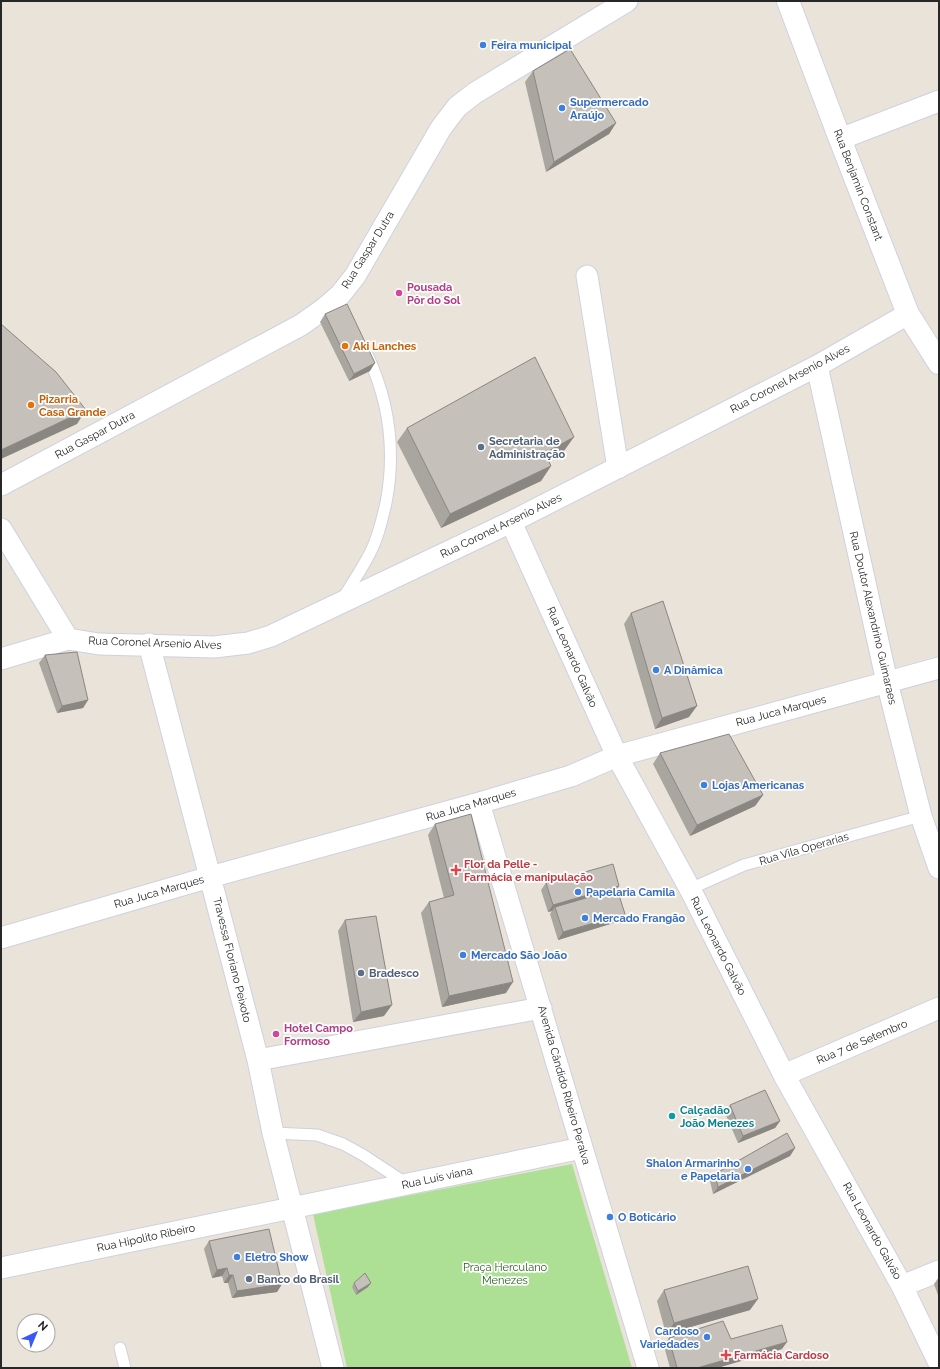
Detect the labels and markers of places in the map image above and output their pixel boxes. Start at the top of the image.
place label: Feira municipal [491,39,572,52]
marker: Feira municipal [478,40,488,50]
place label: Supermercado Araújo [570,96,649,122]
marker: Supermercado Araújo [557,103,567,113]
place label: Pousada Pôr do Sol [407,281,461,307]
marker: Pousada Pôr do Sol [394,288,404,298]
place label: Aki Lanches [353,340,417,353]
marker: Aki Lanches [340,341,350,351]
place label: Pizarria Casa Grande [39,393,107,419]
marker: Pizarria Casa Grande [26,400,36,410]
place label: Secretaria de Administração [489,435,566,461]
marker: Secretaria de Administração [476,442,486,452]
place label: A Dinâmica [664,664,723,677]
marker: A Dinâmica [651,665,661,675]
place label: Lojas Americanas [712,779,805,792]
marker: Lojas Americanas [699,780,709,790]
place label: Flor da Pelle - Farmácia e manipulação [464,858,593,884]
marker: Flor da Pelle - Farmácia e manipulação [451,865,461,875]
place label: Papelaria Camila [586,886,675,899]
marker: Papelaria Camila [573,887,583,897]
place label: Mercado Frangão [593,912,686,925]
marker: Mercado Frangão [580,913,590,923]
place label: Mercado São João [471,949,567,962]
marker: Mercado São João [458,950,468,960]
place label: Bradesco [369,967,419,980]
marker: Bradesco [356,968,366,978]
place label: Hotel Campo Formoso [284,1022,353,1048]
marker: Hotel Campo Formoso [271,1029,281,1039]
place label: Calçadão João Menezes [680,1104,755,1130]
marker: Calçadão João Menezes [667,1111,677,1121]
place label: Shalon Armarinho e Papelaria [646,1157,740,1183]
marker: Shalon Armarinho e Papelaria [743,1164,753,1174]
place label: O Boticário [618,1211,677,1224]
marker: O Boticário [605,1212,615,1222]
place label: Eletro Show [245,1251,309,1264]
marker: Eletro Show [232,1252,242,1262]
place label: Banco do Brasil [257,1273,340,1286]
marker: Banco do Brasil [244,1274,254,1284]
place label: Cardoso Variedades [640,1325,700,1351]
marker: Cardoso Variedades [702,1332,712,1342]
place label: Farmácia Cardoso [734,1349,829,1362]
marker: Farmácia Cardoso [721,1350,731,1360]

